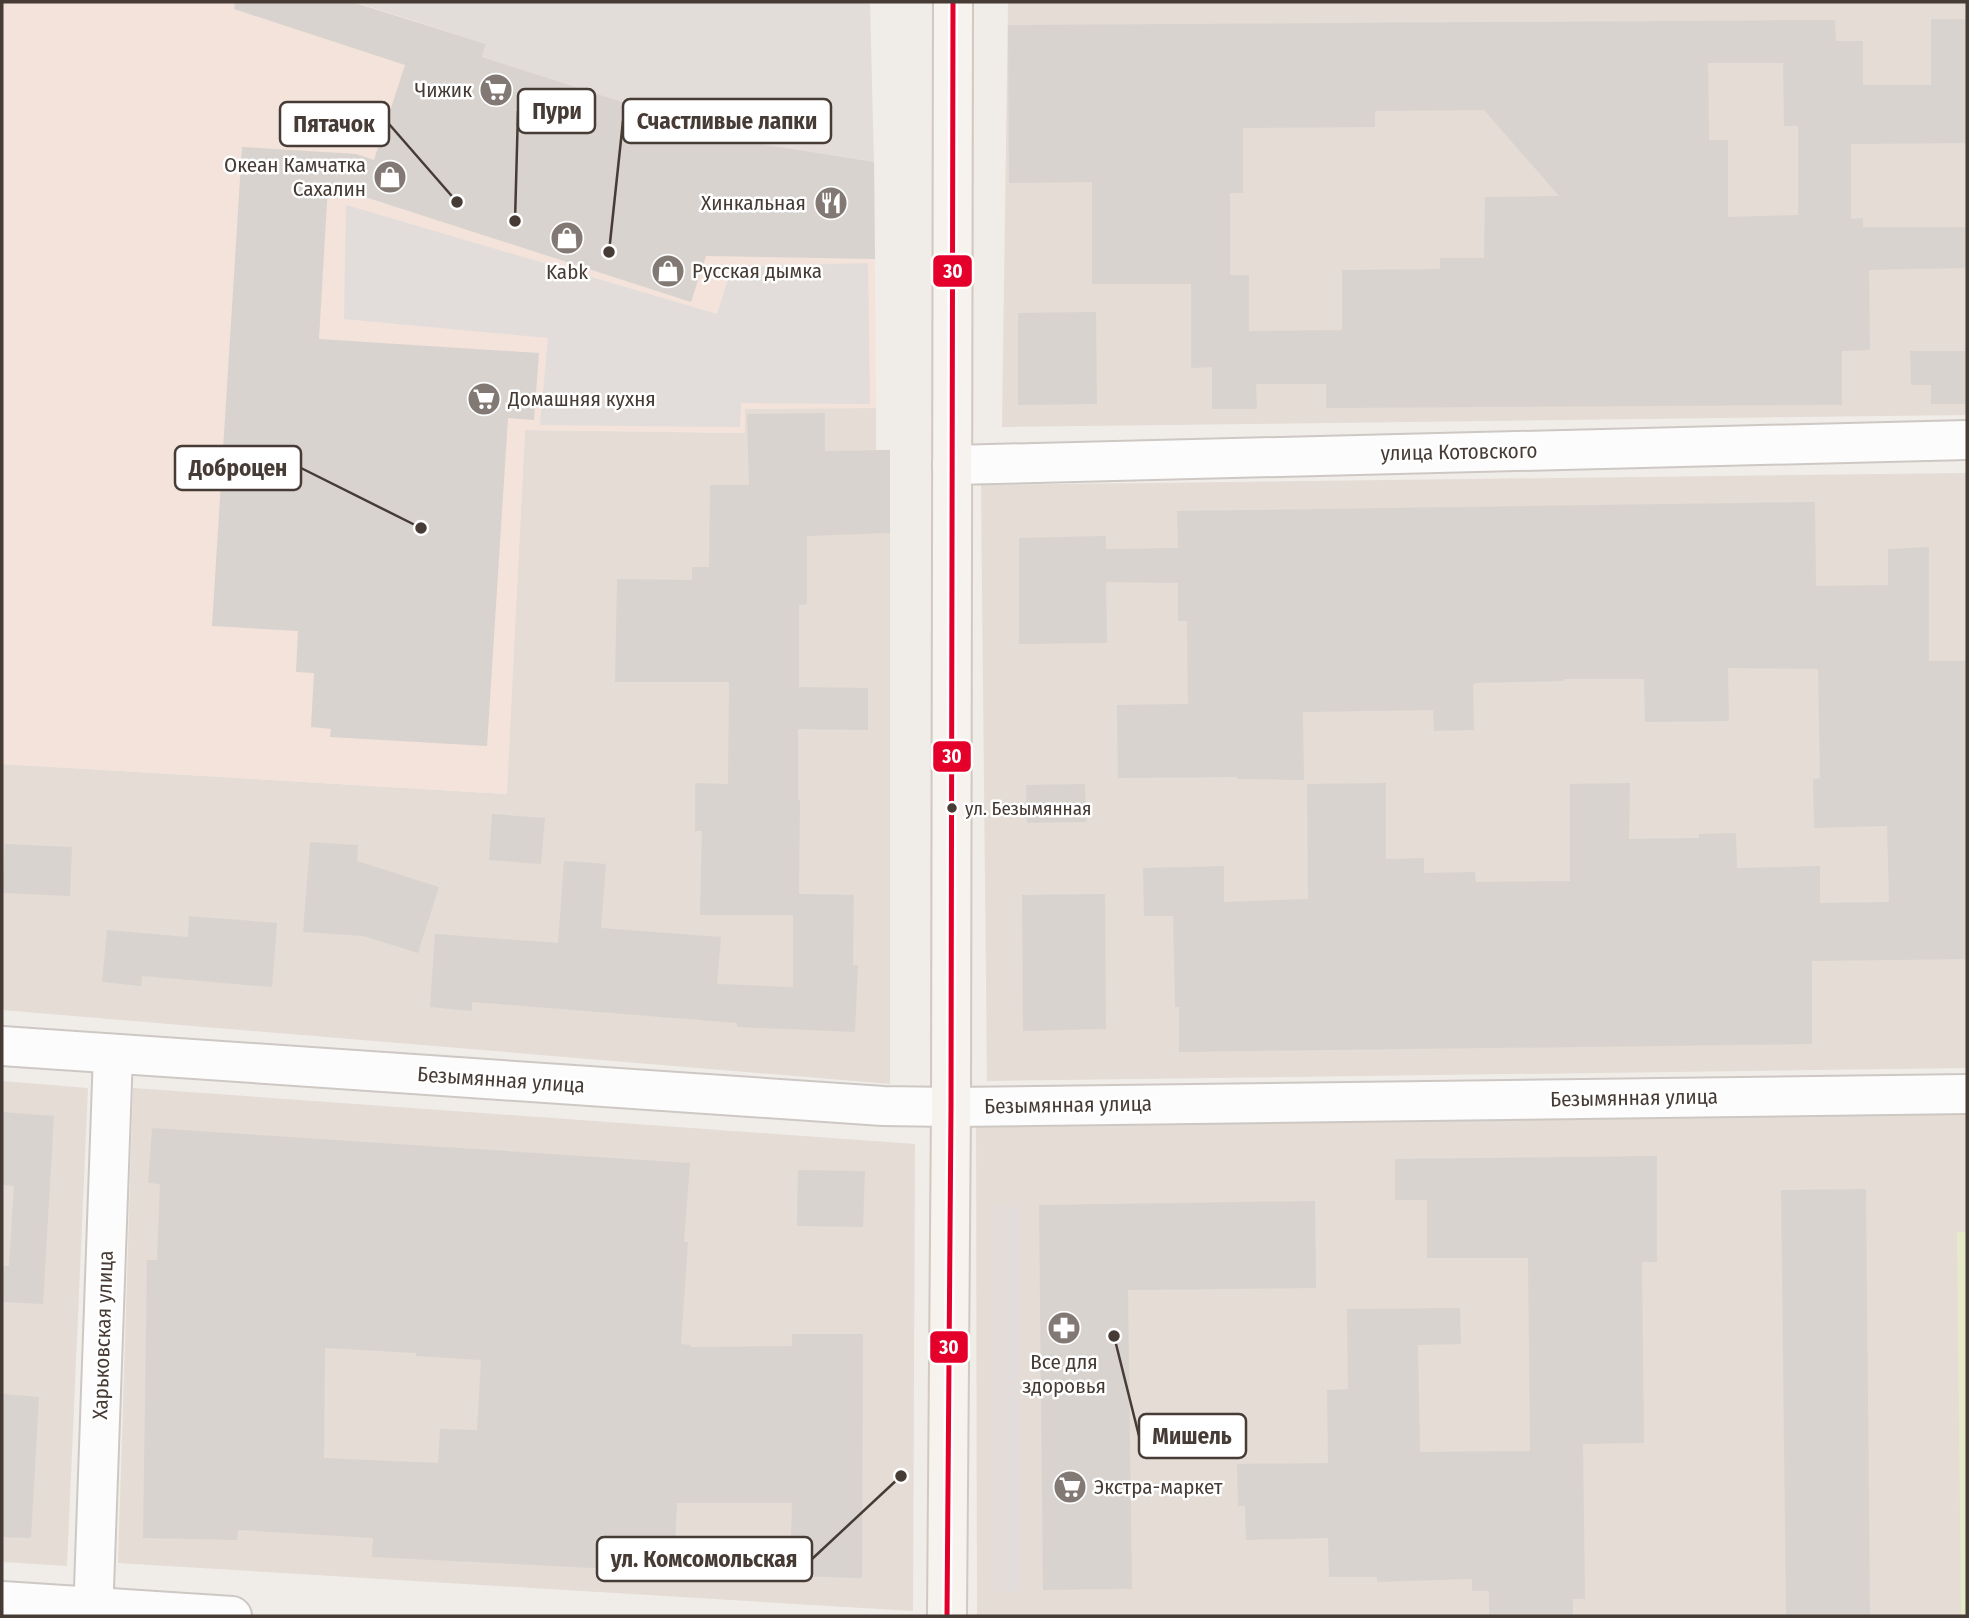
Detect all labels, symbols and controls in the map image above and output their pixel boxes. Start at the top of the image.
supermarket icon: Чижик [477,71,515,109]
place label: Чижик [415,77,472,103]
callout: Пури [518,89,595,133]
text: Пури [532,97,582,125]
callout: Счастливые лапки [623,99,831,143]
callout: Пятачок [280,102,389,146]
text: Счастливые лапки [637,107,817,135]
text: Пятачок [293,110,375,138]
place label: Океан Камчатка Сахалин [224,152,366,202]
shop icon: Океан Камчатка Сахалин [371,158,409,196]
restaurant icon: Хинкальная [812,184,850,222]
place label: Хинкальная [701,190,806,216]
shop icon: Kabk [548,219,586,257]
shop icon: Русская дымка [649,252,687,290]
line badge: 30 [932,254,973,288]
place label: Русская дымка [692,258,822,284]
place label: Kabk [546,259,588,285]
text: 30 [942,260,963,283]
supermarket icon: Домашняя кухня [465,380,503,418]
place label: Домашняя кухня [507,386,656,412]
street label: улица Котовского [1380,438,1538,466]
callout: Доброцен [175,446,301,490]
text: Доброцен [188,454,287,482]
line badge: 30 [932,740,972,773]
text: 30 [941,745,962,768]
place label: ул. Безымянная [965,797,1091,820]
marker: ул. Безымянная [945,801,959,815]
street label: Безымянная улица [416,1061,586,1099]
street label: Безымянная улица [1550,1084,1718,1112]
street label: Безымянная улица [984,1091,1152,1119]
street label: Харьковская улица [87,1250,119,1420]
pharmacy icon: Все для здоровья [1045,1309,1083,1347]
line badge: 30 [929,1330,969,1364]
text: 30 [938,1336,959,1359]
place label: Все для здоровья [1022,1349,1106,1399]
callout: Мишель [1139,1414,1246,1458]
text: Мишель [1152,1422,1232,1450]
supermarket icon: Экстра-маркет [1051,1468,1089,1506]
place label: Экстра-маркет [1094,1474,1223,1500]
callout: ул. Комсомольская [597,1537,812,1581]
text: ул. Комсомольская [610,1545,797,1573]

